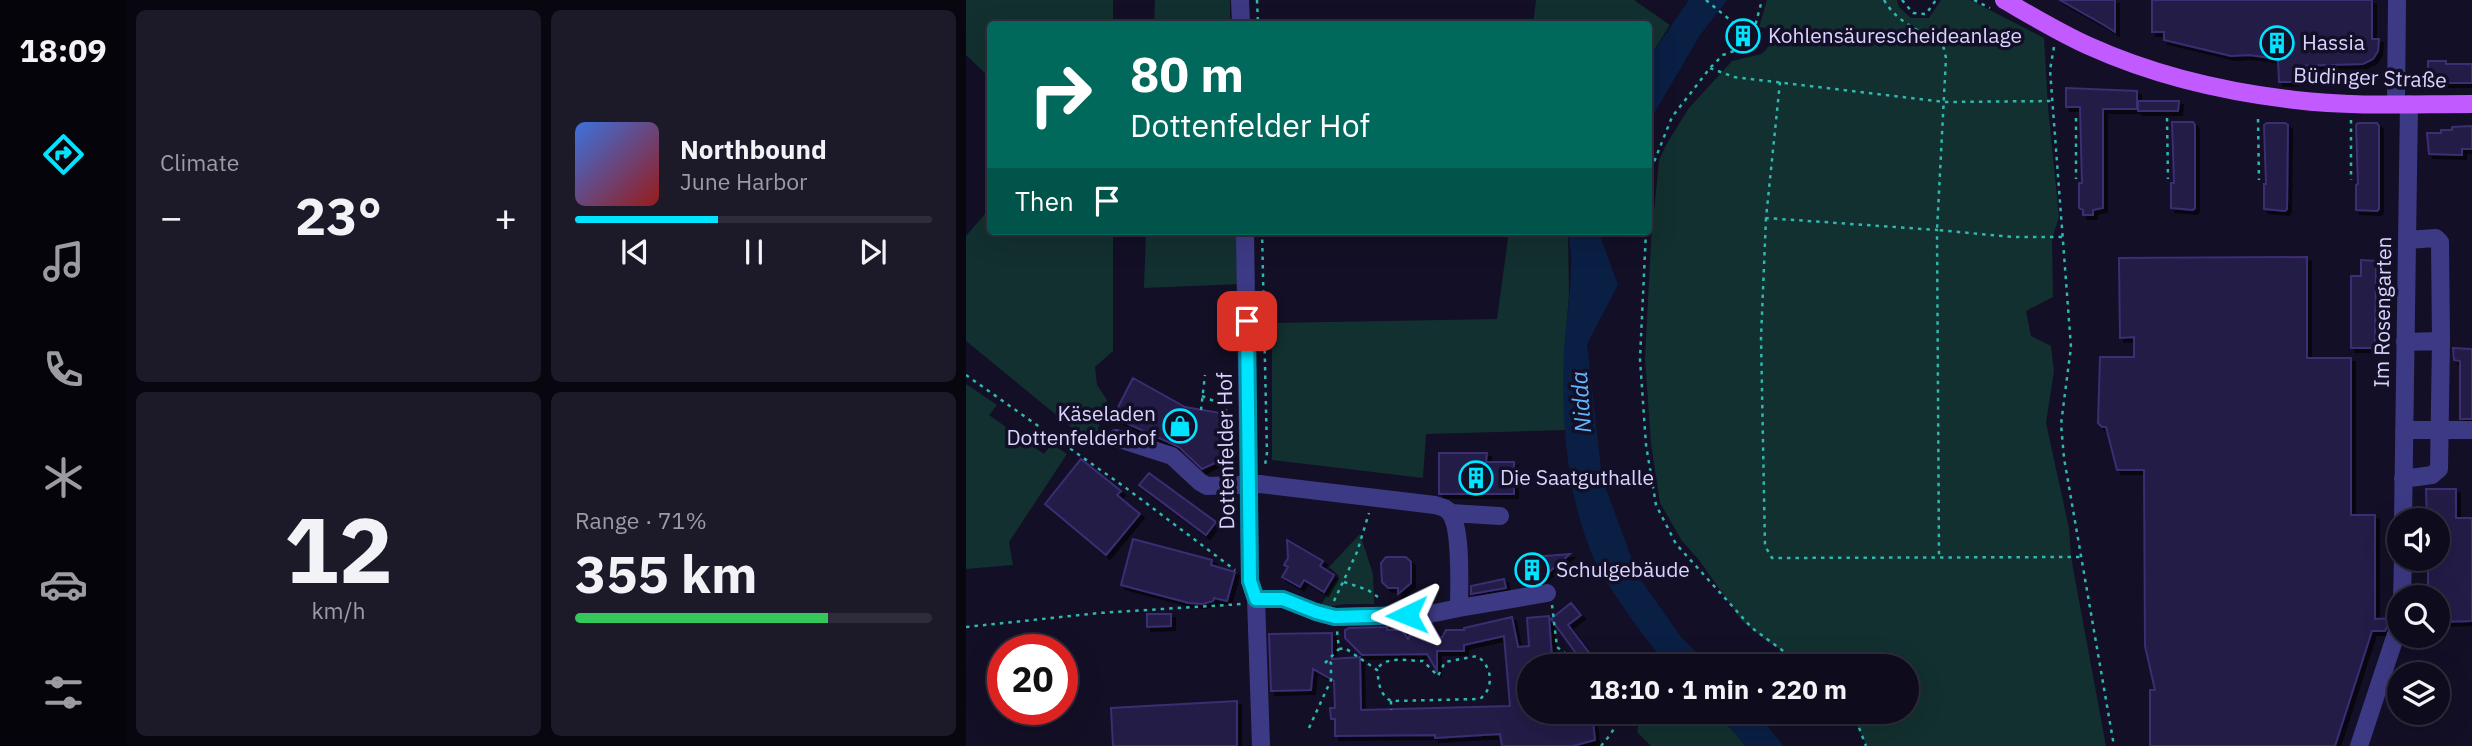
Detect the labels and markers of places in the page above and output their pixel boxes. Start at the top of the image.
building icon: Kohlensäurescheideanlage [1724,17,1762,55]
place label: Kohlensäurescheideanlage [1768,21,2022,49]
building icon: Hassia [2258,24,2296,62]
place label: Hassia [2302,28,2365,56]
pin [1217,291,1277,351]
place label: Käseladen Dottenfelderhof [1006,399,1156,451]
shop icon: Käseladen Dottenfelderhof [1161,407,1199,445]
building icon: Die Saatguthalle [1457,459,1495,497]
place label: Die Saatguthalle [1500,463,1654,491]
building icon: Schulgebäude [1513,551,1551,589]
place label: Schulgebäude [1556,555,1690,583]

